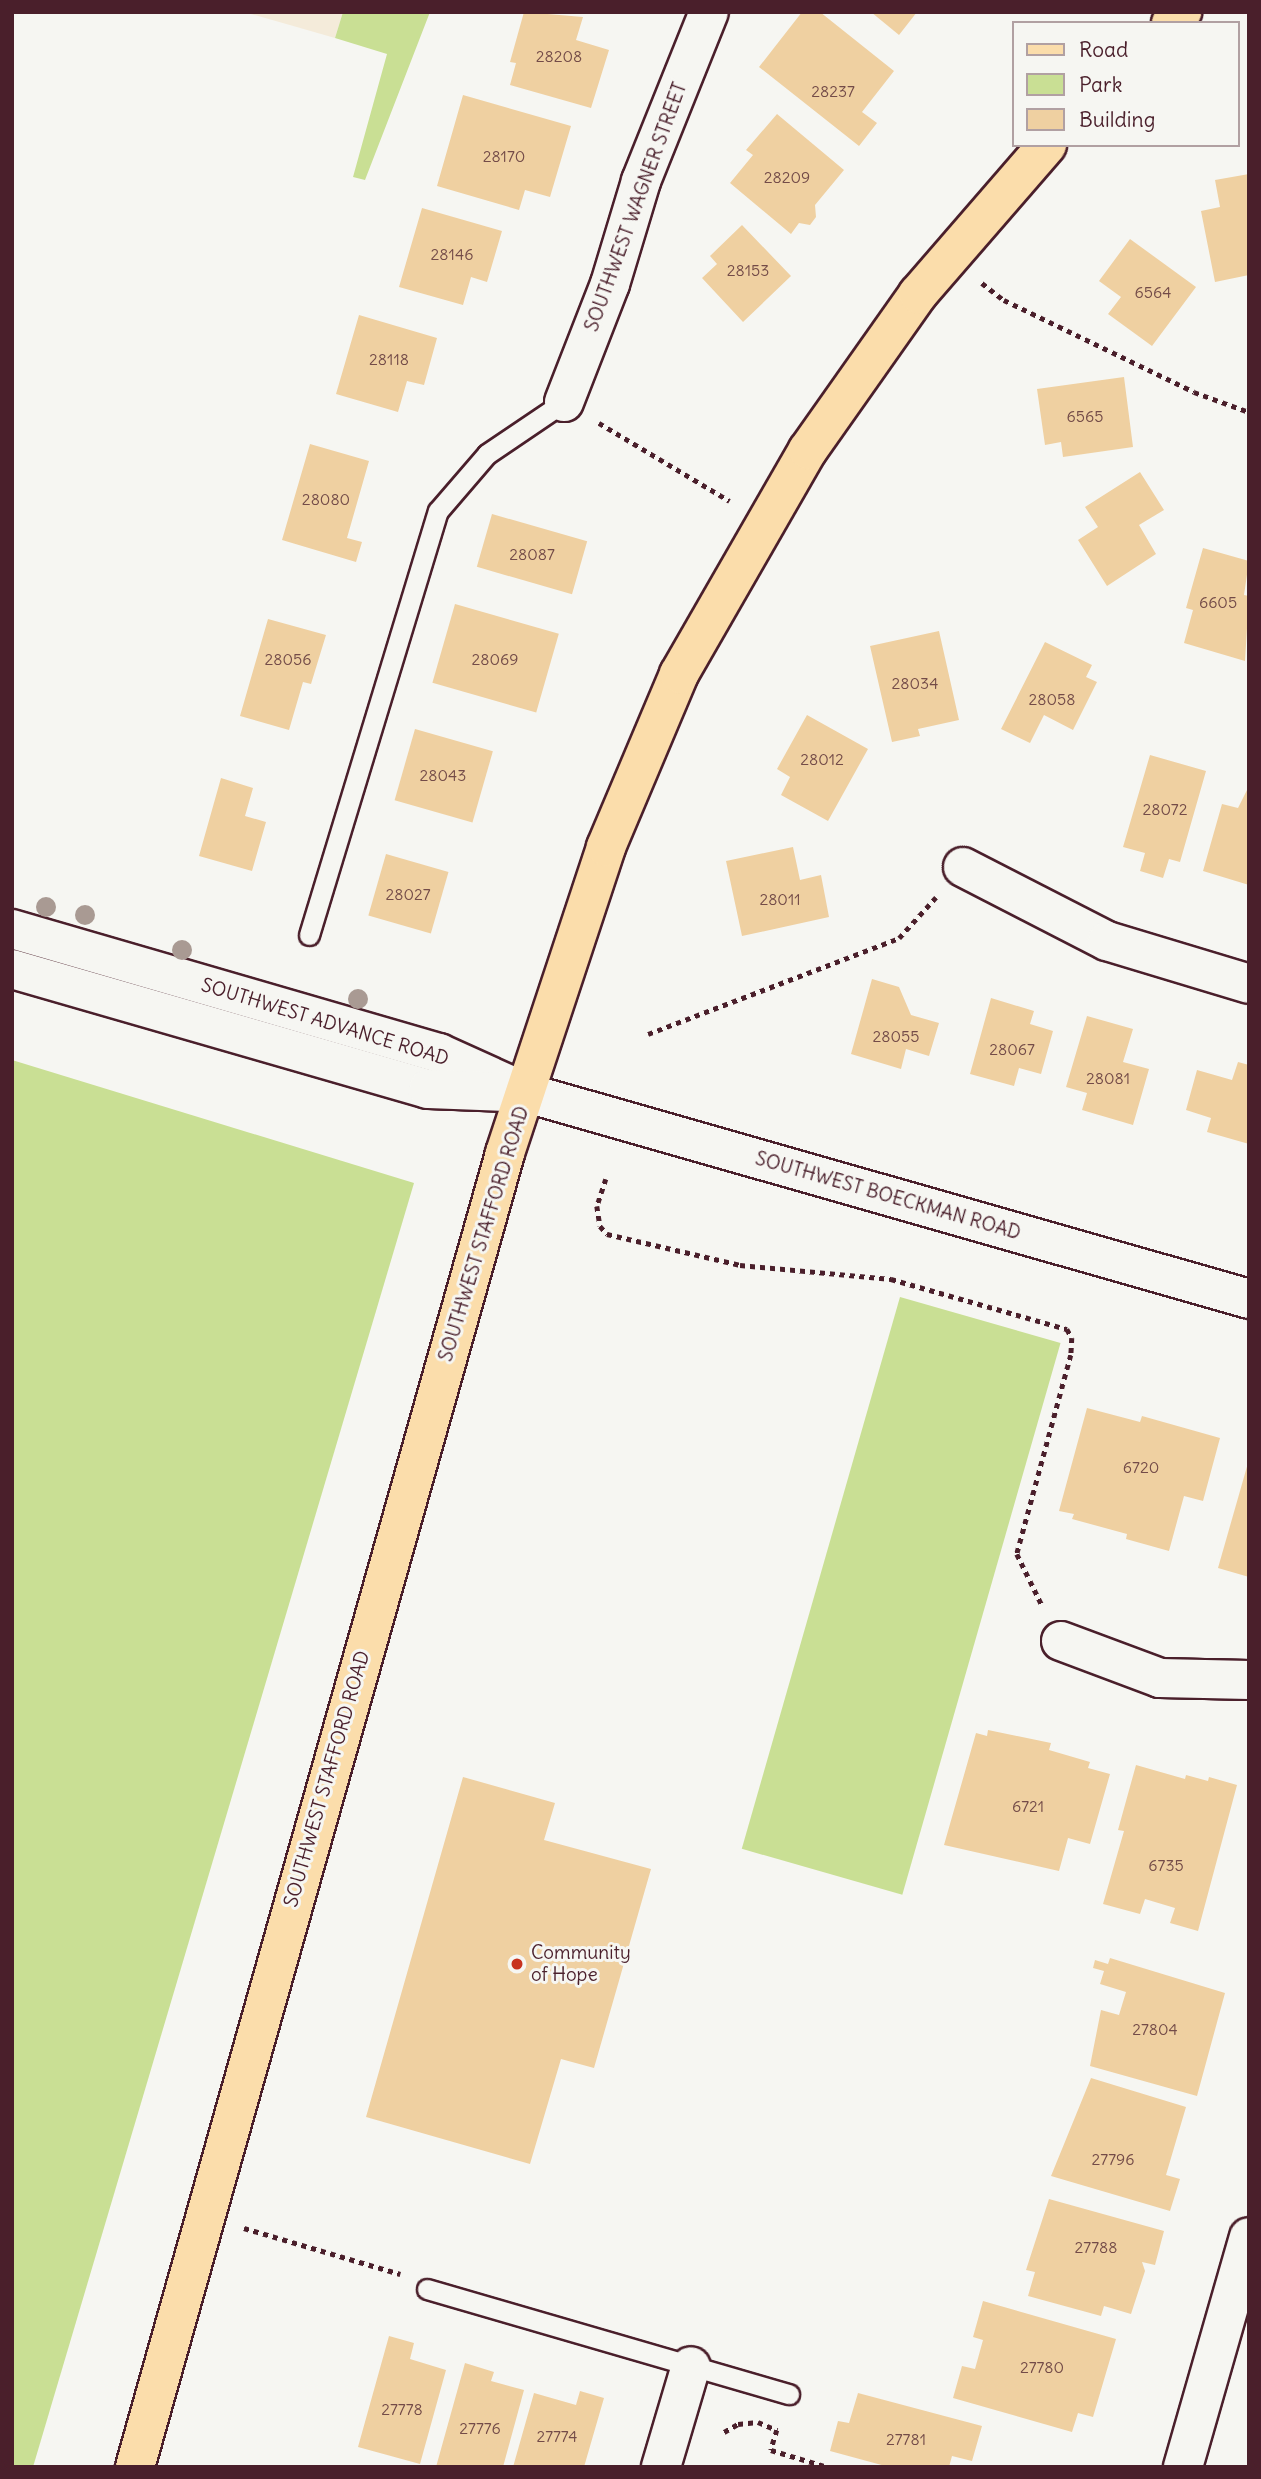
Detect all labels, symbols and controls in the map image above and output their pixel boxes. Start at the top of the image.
legend [1012,21,1240,147]
text: Road [1079,36,1128,63]
house number: 28208 [536,46,582,66]
text: Park [1079,71,1122,98]
street label: SOUTHWEST WAGNER STREET [580,79,692,335]
house number: 28237 [811,81,855,101]
text: Building [1079,106,1155,133]
house number: 28170 [483,146,525,166]
house number: 28209 [764,167,810,187]
house number: 28146 [431,244,473,264]
house number: 28153 [727,260,769,280]
house number: 6564 [1135,282,1171,302]
house number: 28118 [369,349,409,369]
house number: 6565 [1067,406,1103,426]
house number: 28080 [302,489,350,509]
house number: 28087 [509,544,555,564]
house number: 6605 [1199,592,1237,612]
house number: 28056 [265,649,311,669]
house number: 28069 [472,649,518,669]
house number: 28034 [892,673,938,693]
house number: 28058 [1029,689,1075,709]
house number: 28012 [800,749,844,769]
house number: 28043 [420,765,466,785]
house number: 28072 [1143,799,1187,819]
house number: 28027 [385,884,431,904]
house number: 28011 [759,889,801,909]
street label: SOUTHWEST ADVANCE ROAD [198,973,452,1071]
house number: 28055 [873,1026,919,1046]
house number: 28067 [989,1039,1035,1059]
house number: 28081 [1086,1068,1130,1088]
street label: SOUTHWEST STAFFORD ROAD [434,1104,534,1364]
street label: SOUTHWEST BOECKMAN ROAD [753,1147,1023,1245]
house number: 6720 [1123,1457,1159,1477]
street label: SOUTHWEST STAFFORD ROAD [279,1648,375,1910]
house number: 6721 [1012,1796,1044,1816]
house number: 6735 [1148,1855,1184,1875]
place label: Community of Hope [531,1942,631,1986]
marker: Community of Hope [509,1956,525,1972]
house number: 27804 [1132,2019,1178,2039]
house number: 27796 [1092,2149,1134,2169]
house number: 27788 [1075,2237,1117,2257]
house number: 27780 [1020,2357,1064,2377]
house number: 27778 [381,2399,423,2419]
house number: 27776 [459,2418,501,2438]
house number: 27774 [536,2426,578,2446]
house number: 27781 [886,2429,926,2449]

